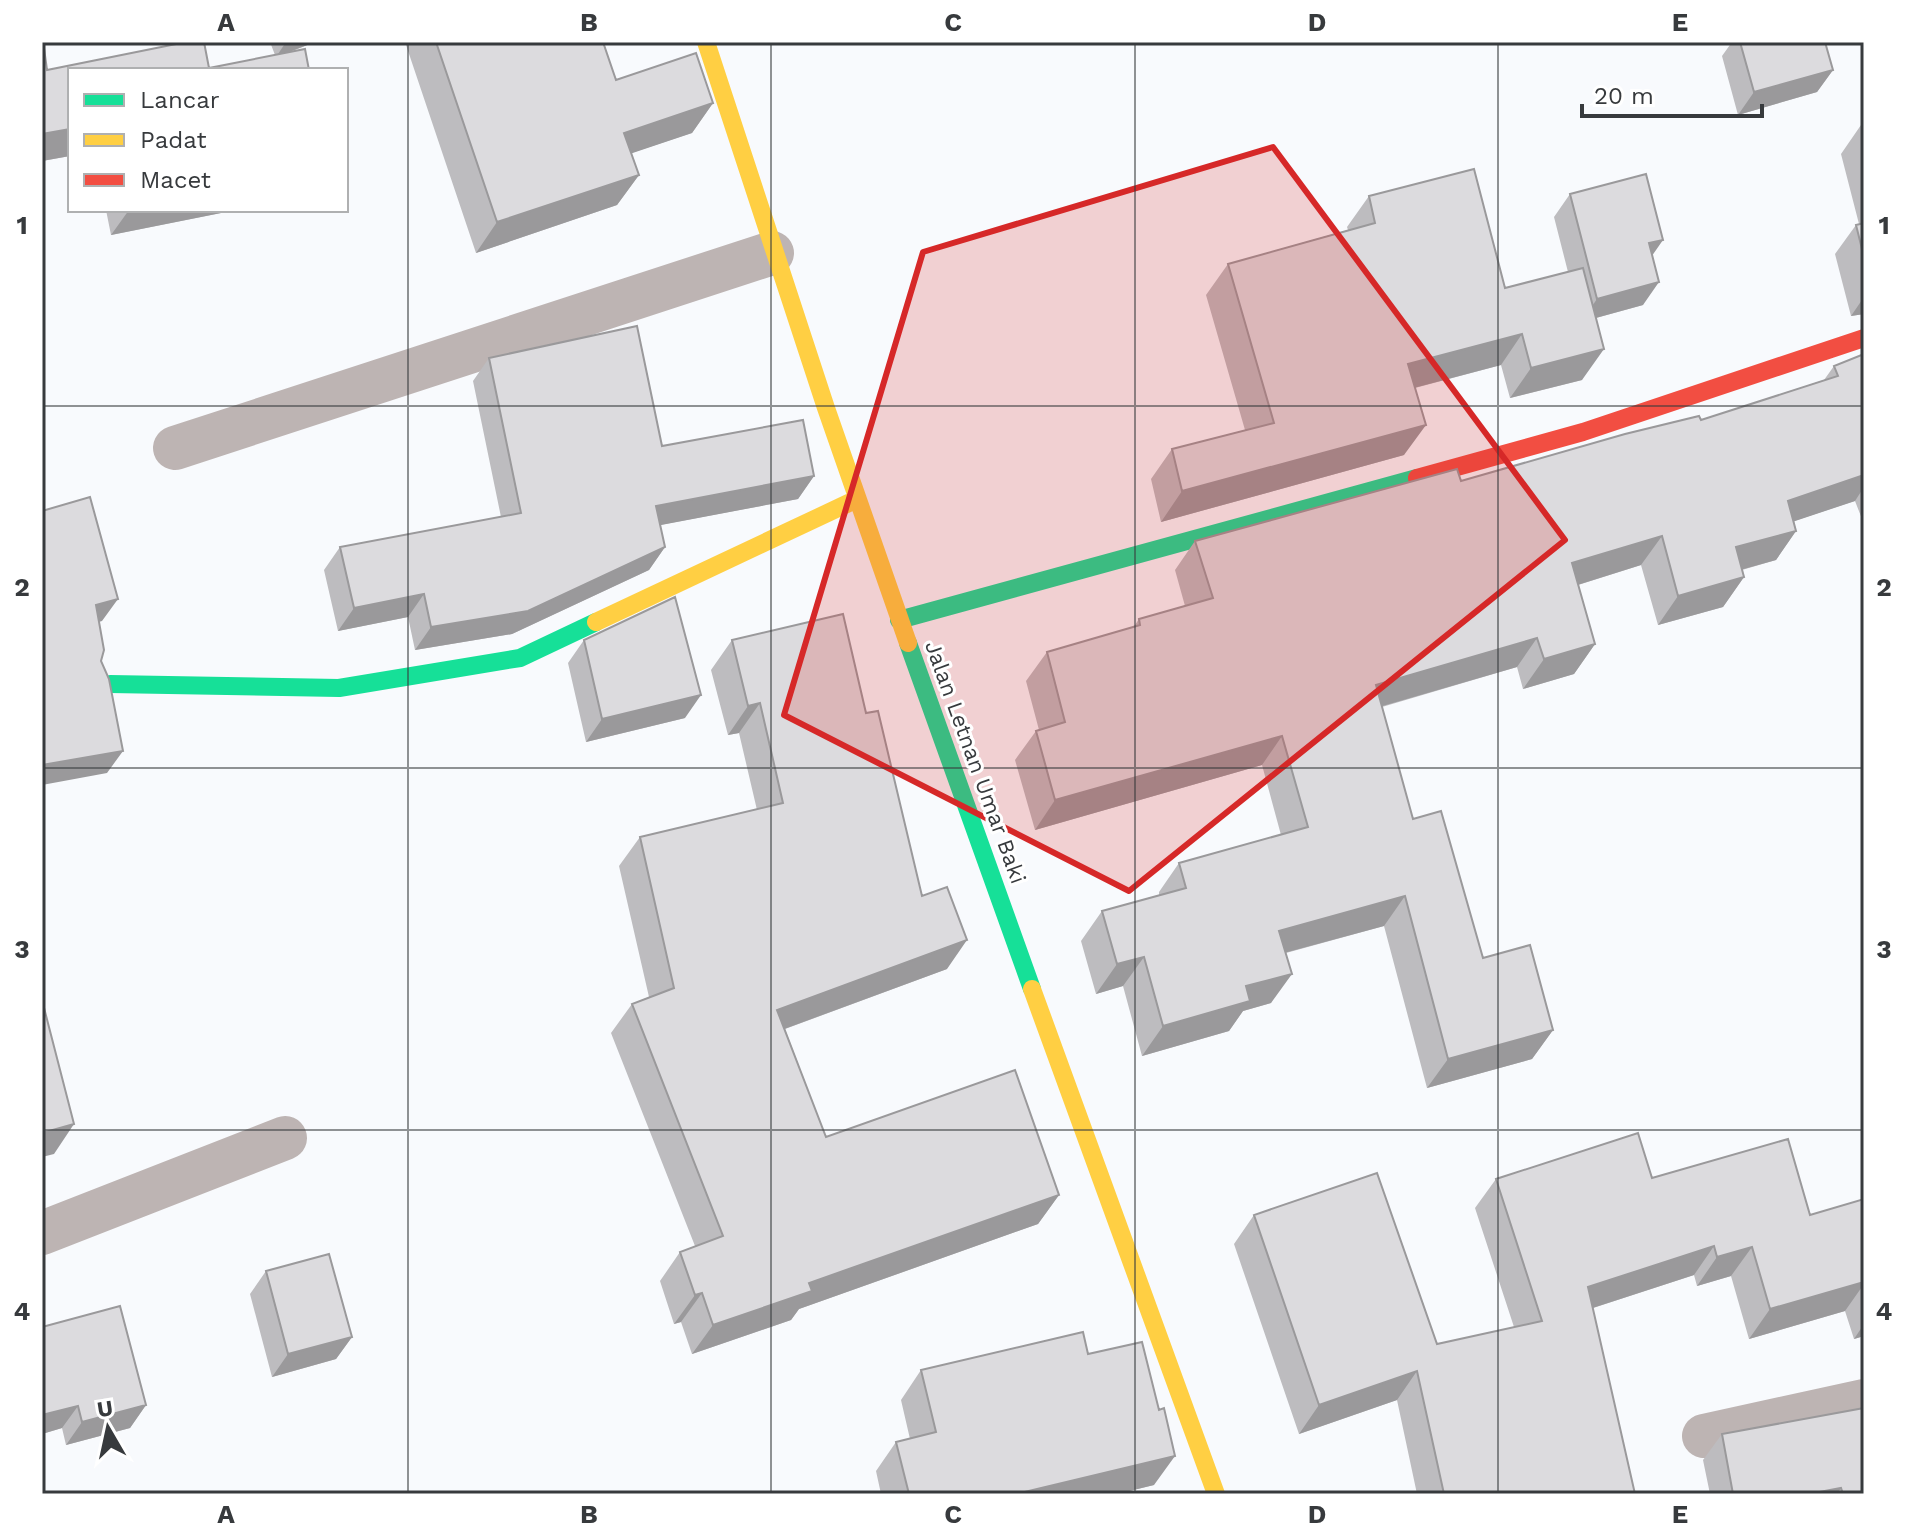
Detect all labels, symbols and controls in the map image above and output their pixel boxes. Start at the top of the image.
text: A [217,7,235,37]
text: B [580,7,598,37]
text: C [944,7,962,37]
text: D [1308,7,1326,37]
text: E [1672,7,1688,37]
legend [68,68,348,212]
scale bar [1582,68,1762,118]
text: 20 m [1594,82,1654,110]
text: Lancar [140,86,220,114]
text: Padat [140,126,206,154]
text: Macet [140,166,211,194]
text: 1 [16,210,28,240]
text: 1 [1878,210,1890,240]
text: 2 [14,572,30,602]
text: 2 [1876,572,1892,602]
street label: Jalan Letnan Umar Baki [920,637,1031,887]
text: 3 [14,934,30,964]
text: 3 [1876,934,1892,964]
text: 4 [14,1296,31,1326]
text: 4 [1876,1296,1893,1326]
north arrow [68,1388,148,1468]
text: U [95,1395,115,1422]
text: A [217,1499,235,1529]
text: B [580,1499,598,1529]
text: C [944,1499,962,1529]
text: D [1308,1499,1326,1529]
text: E [1672,1499,1688,1529]

